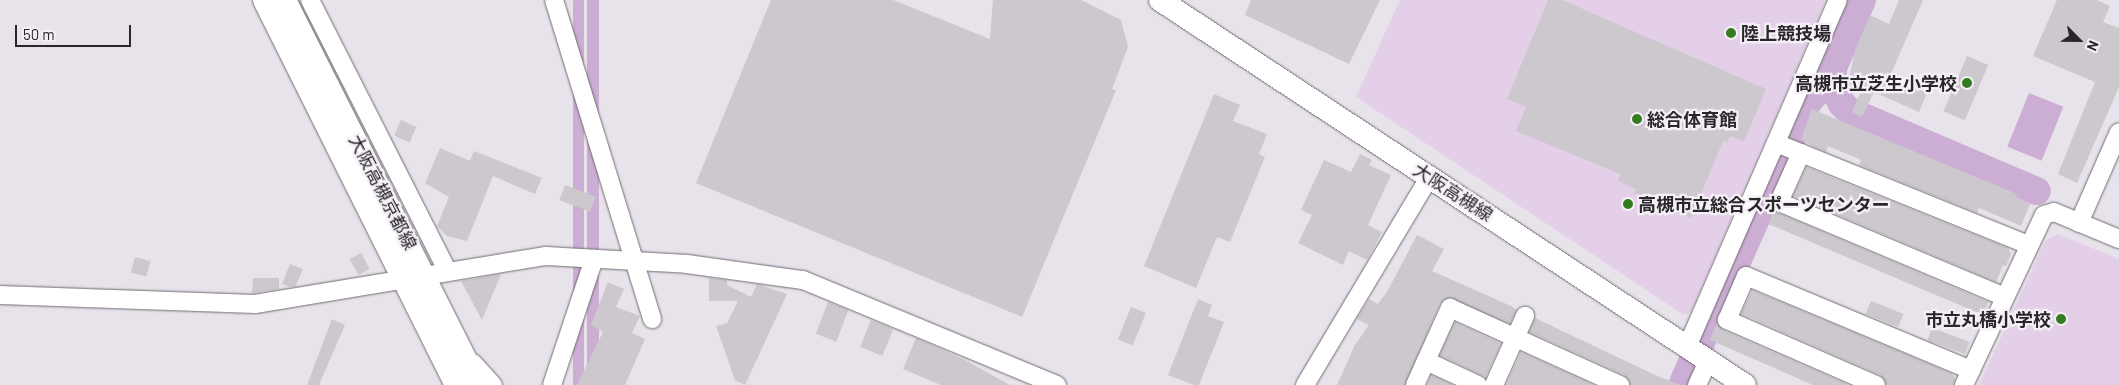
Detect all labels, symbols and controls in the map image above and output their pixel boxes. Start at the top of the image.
scale bar [18,15,134,47]
north arrow [2054,15,2104,65]
place label: 陸上競技場 [1741,22,1831,44]
text: 50 m [23,25,55,43]
marker: 陸上競技場 [1725,27,1737,39]
text: N [2084,38,2103,54]
place label: 高槻市立芝生小学校 [1795,72,1957,94]
marker: 高槻市立芝生小学校 [1961,77,1973,89]
place label: 総合体育館 [1647,108,1737,130]
marker: 総合体育館 [1631,113,1643,125]
street label: 大阪高槻京都線 [345,131,421,253]
street label: 大阪高槻線 [1409,158,1497,226]
place label: 高槻市立総合スポーツセンター [1638,193,1890,215]
marker: 高槻市立総合スポーツセンター [1622,198,1634,210]
place label: 市立丸橋小学校 [1925,308,2051,330]
marker: 市立丸橋小学校 [2055,313,2067,325]

